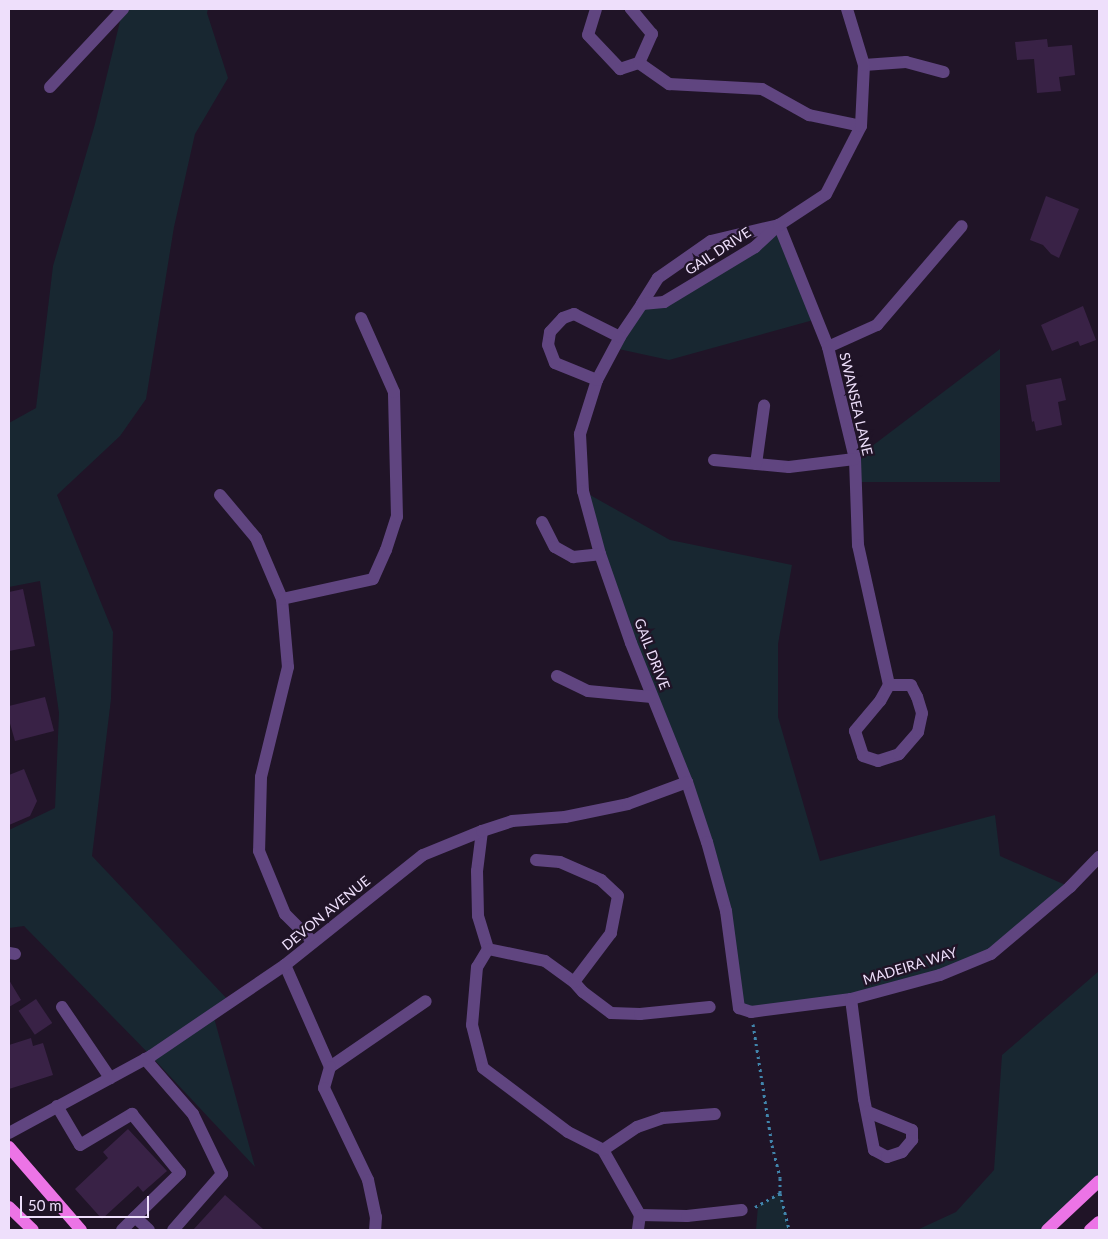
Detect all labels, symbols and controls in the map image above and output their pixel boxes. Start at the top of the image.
street label: GAIL DRIVE [682,223,754,279]
street label: SWANSEA LANE [836,351,876,457]
street label: GAIL DRIVE [631,616,673,692]
street label: DEVON AVENUE [278,872,374,954]
street label: MADEIRA WAY [861,944,959,988]
scale bar [22,1186,151,1218]
text: 50 m [28,1196,62,1214]

